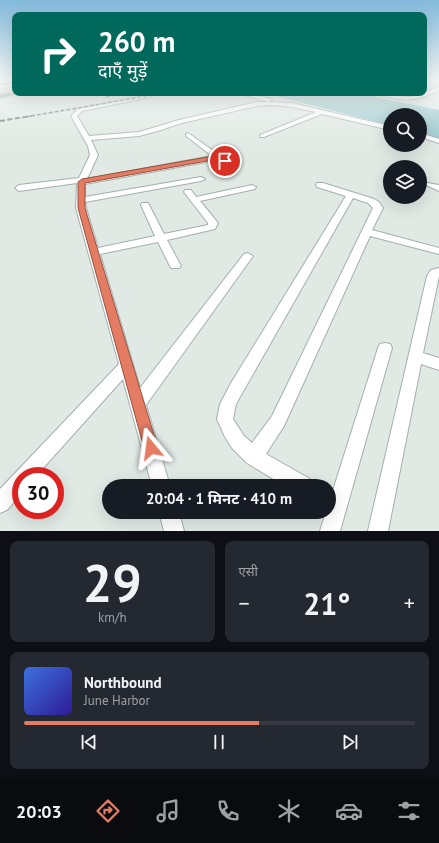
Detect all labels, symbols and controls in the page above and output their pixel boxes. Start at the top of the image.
text: 260 m [98,23,175,60]
icon: right [32,28,84,80]
text: दाएँ मुड़ें [98,59,147,82]
map controls [383,108,427,204]
button: search [383,108,427,152]
pin [208,144,242,178]
icon: arrive [214,150,236,172]
button: layers [383,160,427,204]
position arrow [130,427,172,469]
speed limit sign: 30 [12,467,64,519]
text: 20:04 · 1 मिनट · 410 m [146,489,292,508]
text: 29 [83,549,142,616]
text: एसी [239,563,258,580]
text: 21° [303,584,350,623]
text: − [239,589,250,617]
text: + [404,589,415,617]
text: km/h [98,609,127,626]
text: Northbound [84,673,161,692]
text: June Harbor [84,692,150,709]
icon: previous [78,731,100,753]
icon: pause [208,731,230,753]
icon: next [339,731,361,753]
icon: directions [94,797,122,825]
icon: music [154,797,182,825]
icon: phone [214,797,242,825]
icon: climate [275,797,303,825]
icon: car [335,797,363,825]
icon: filters [395,797,423,825]
text: 20:03 [16,800,62,823]

